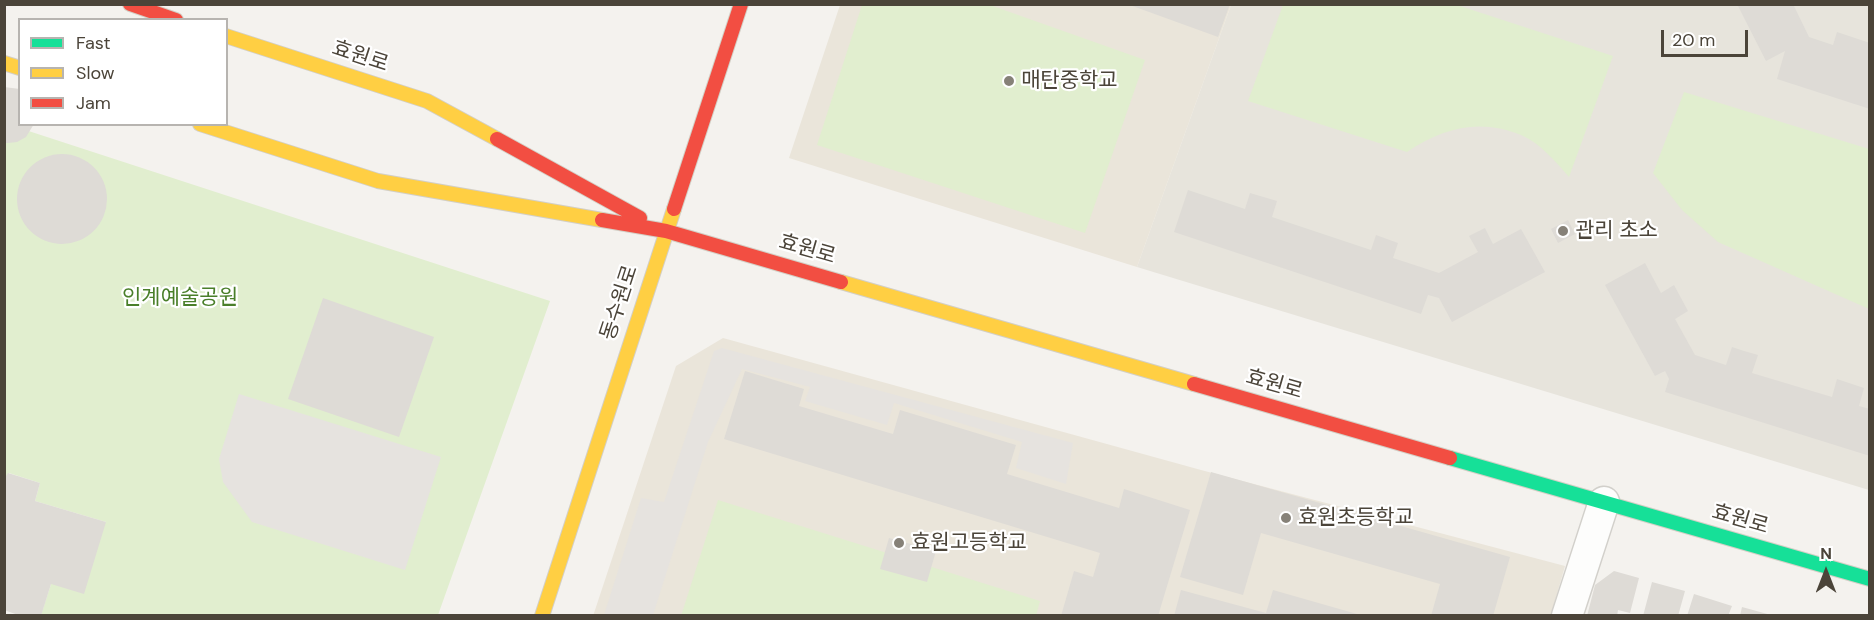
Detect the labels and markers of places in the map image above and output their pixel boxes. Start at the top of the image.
place label: 매탄중학교 [1021,68,1118,94]
marker: 매탄중학교 [1002,74,1016,88]
place label: 관리 초소 [1575,218,1658,244]
marker: 관리 초소 [1556,224,1570,238]
place label: 효원초등학교 [1298,505,1414,531]
marker: 효원초등학교 [1279,511,1293,525]
place label: 효원고등학교 [911,530,1027,556]
marker: 효원고등학교 [892,536,906,550]

